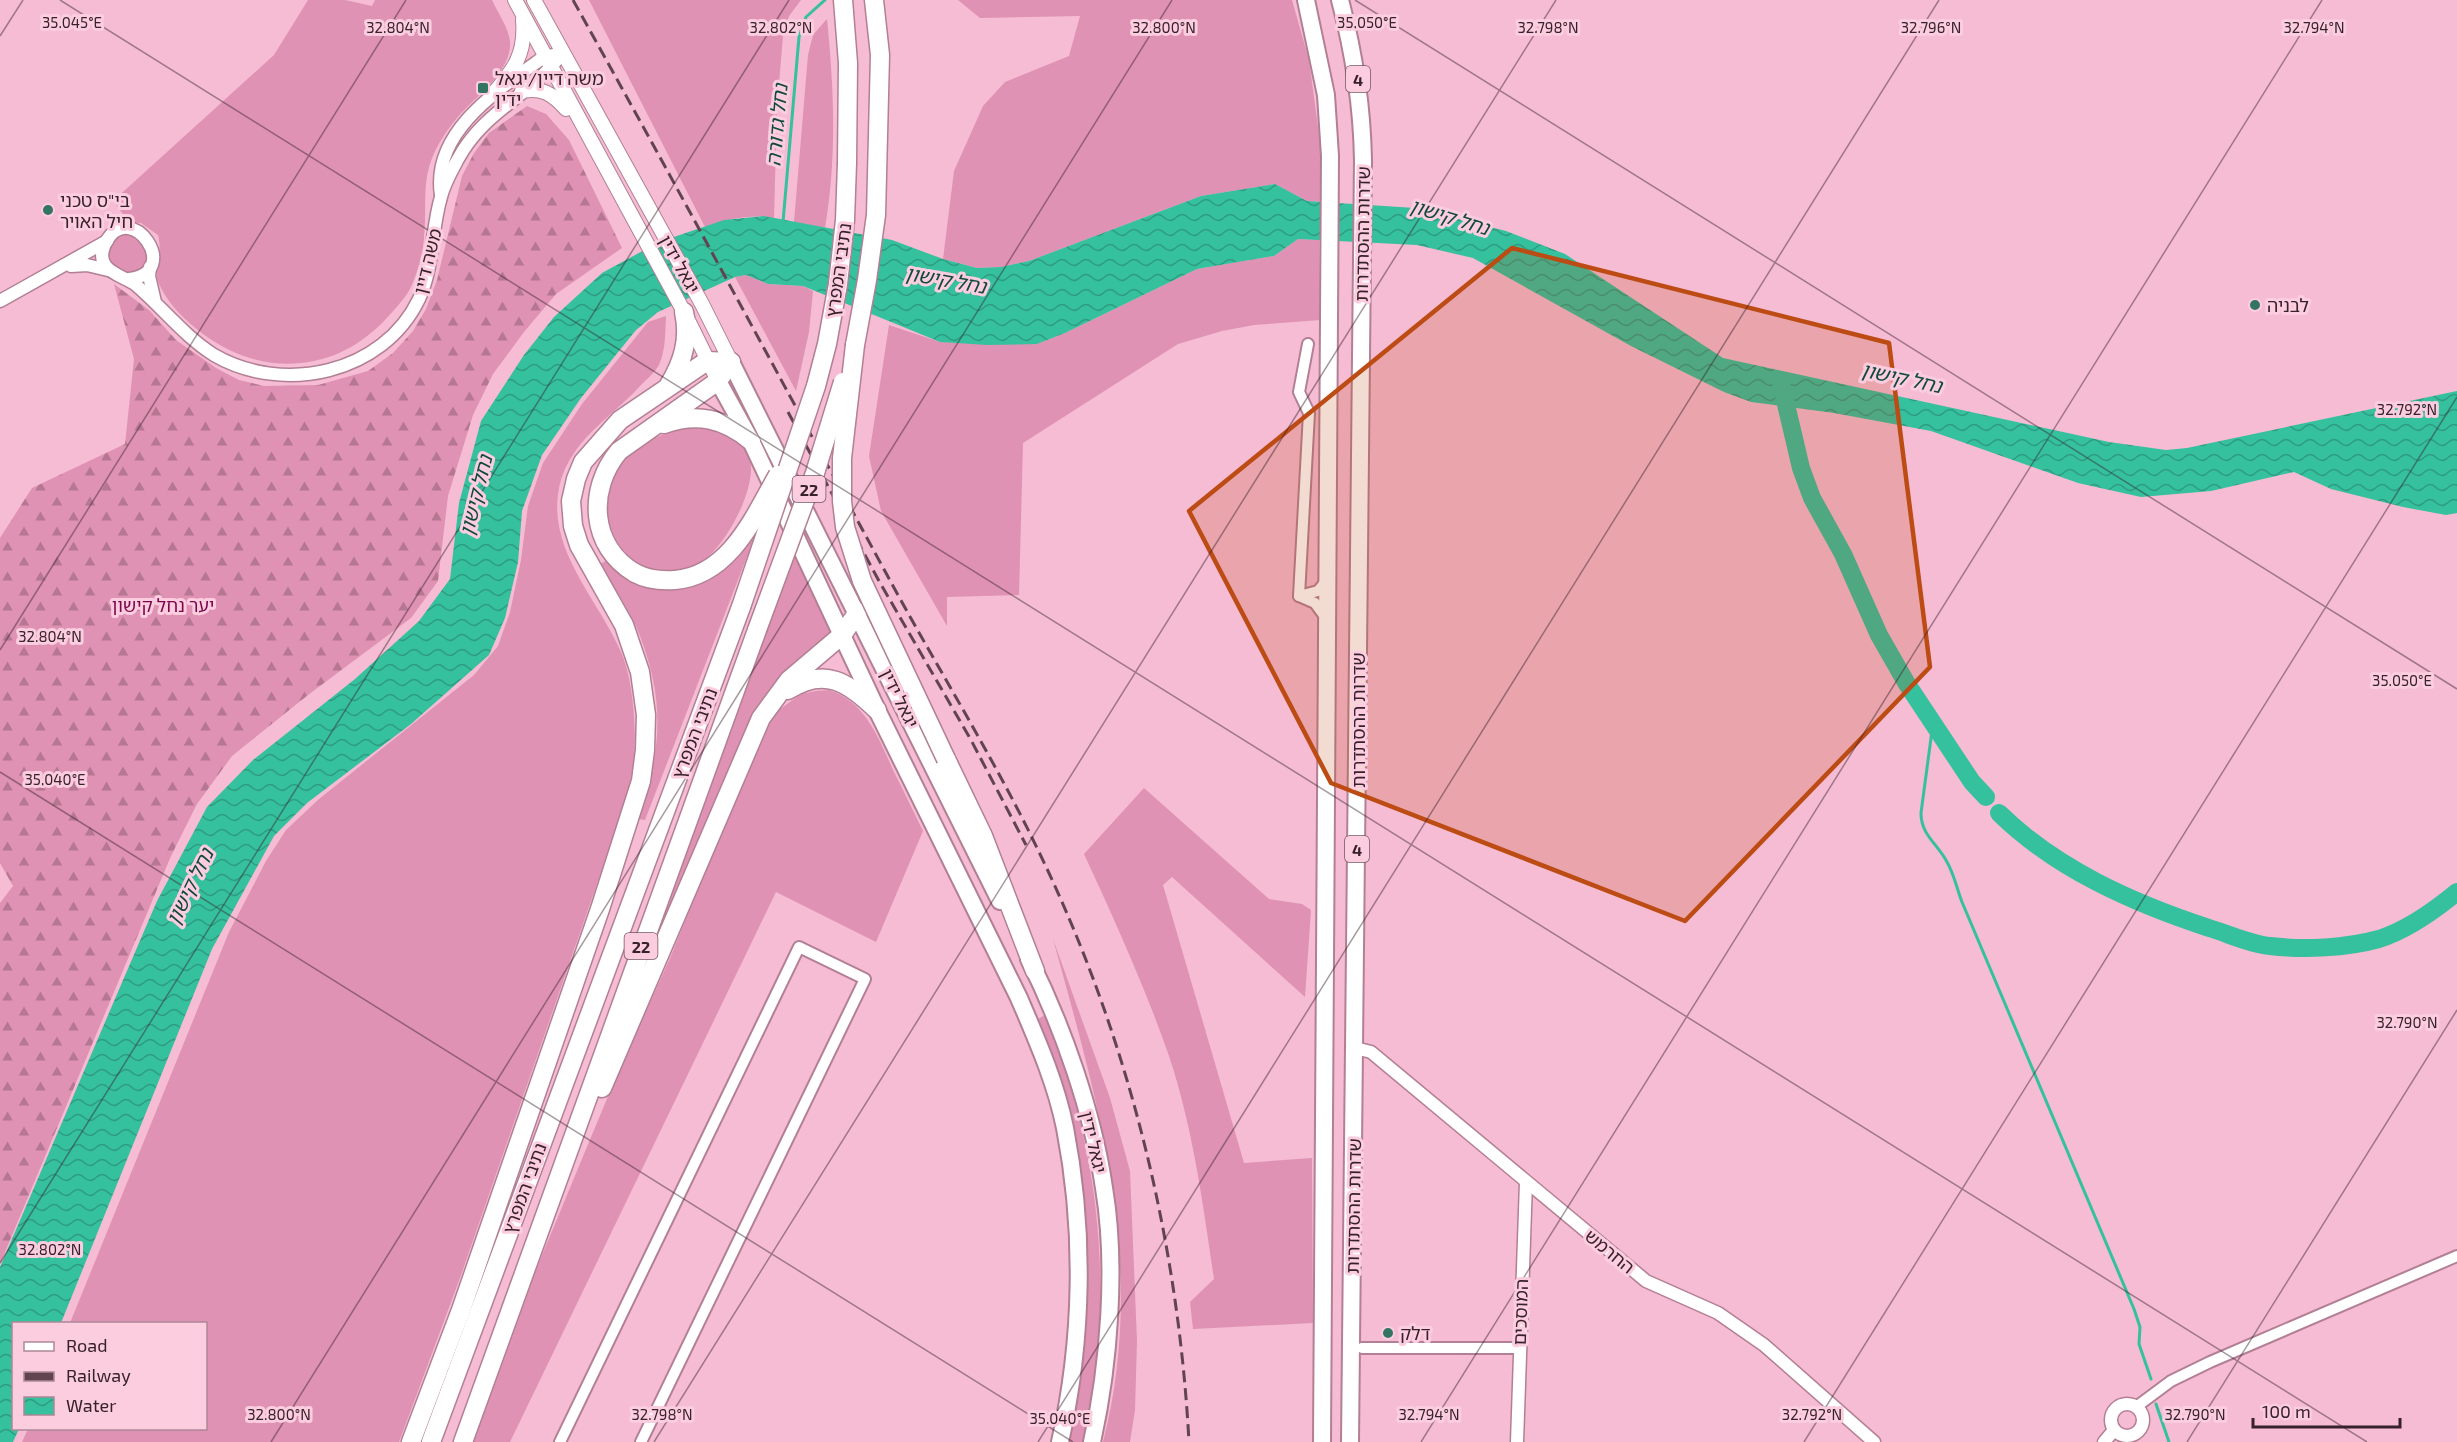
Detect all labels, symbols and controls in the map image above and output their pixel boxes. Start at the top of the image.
text: 35.045°E [42,13,102,31]
text: 35.050°E [1337,13,1397,31]
text: 32.804°N [366,18,430,36]
text: 32.802°N [750,18,812,36]
text: 32.800°N [1132,18,1196,36]
text: 32.798°N [1517,18,1579,36]
text: 32.796°N [1901,18,1961,36]
text: 32.794°N [2283,18,2345,36]
road number: 4 [1346,66,1370,92]
place label: משה דיין/יגאל ידין [495,67,604,110]
marker: משה דיין/יגאל ידין [476,81,490,95]
water label: נחל גדורה [760,81,792,167]
street label: שדרות ההסתדרות [1350,166,1374,302]
place label: בי"ס טכני חיל האויר [60,189,133,232]
water label: נחל קישון [1408,193,1494,240]
marker: בי"ס טכני חיל האויר [41,203,55,217]
street label: נתיבי המפרץ [820,221,856,319]
street label: משה דיין [408,226,446,296]
street label: יגאל ידין [655,231,705,297]
water label: נחל קישון [904,260,990,298]
place label: לבניה [2267,294,2309,316]
marker: לבניה [2248,298,2262,312]
water label: נחל קישון [1860,357,1946,397]
text: 32.792°N [2377,400,2437,418]
water label: נחל קישון [454,451,497,537]
road number: 22 [792,476,826,502]
park label: יער נחל קישון [112,594,214,616]
text: 32.804°N [18,627,82,645]
street label: שדרות ההסתדרות [1347,652,1369,788]
street label: יגאל ידין [876,665,924,731]
text: 35.050°E [2372,671,2432,689]
street label: נתיבי המפרץ [667,685,721,781]
text: 35.040°E [25,770,85,788]
road number: 4 [1345,836,1369,862]
water label: נחל קישון [160,843,218,928]
road number: 22 [624,933,658,959]
text: 32.790°N [2377,1013,2438,1031]
street label: יגאל ידין [1076,1109,1112,1175]
street label: שדרות ההסתדרות [1341,1138,1365,1274]
street label: נתיבי המפרץ [497,1140,551,1236]
street label: החרמש [1581,1224,1639,1278]
text: 32.802°N [19,1240,81,1258]
street label: המוסכים [1508,1278,1532,1346]
legend [12,1322,207,1430]
place label: דלק [1400,1322,1431,1344]
marker: דלק [1381,1326,1395,1340]
text: Road [66,1334,107,1356]
text: Railway [66,1364,131,1386]
scale bar [2253,1391,2400,1429]
text: Water [66,1394,116,1416]
text: 100 m [2262,1400,2311,1422]
text: 32.800°N [247,1405,311,1423]
text: 32.798°N [631,1405,693,1423]
text: 32.794°N [1398,1405,1460,1423]
text: 32.792°N [1782,1405,1842,1423]
text: 32.790°N [2165,1405,2226,1423]
text: 35.040°E [1030,1409,1090,1427]

